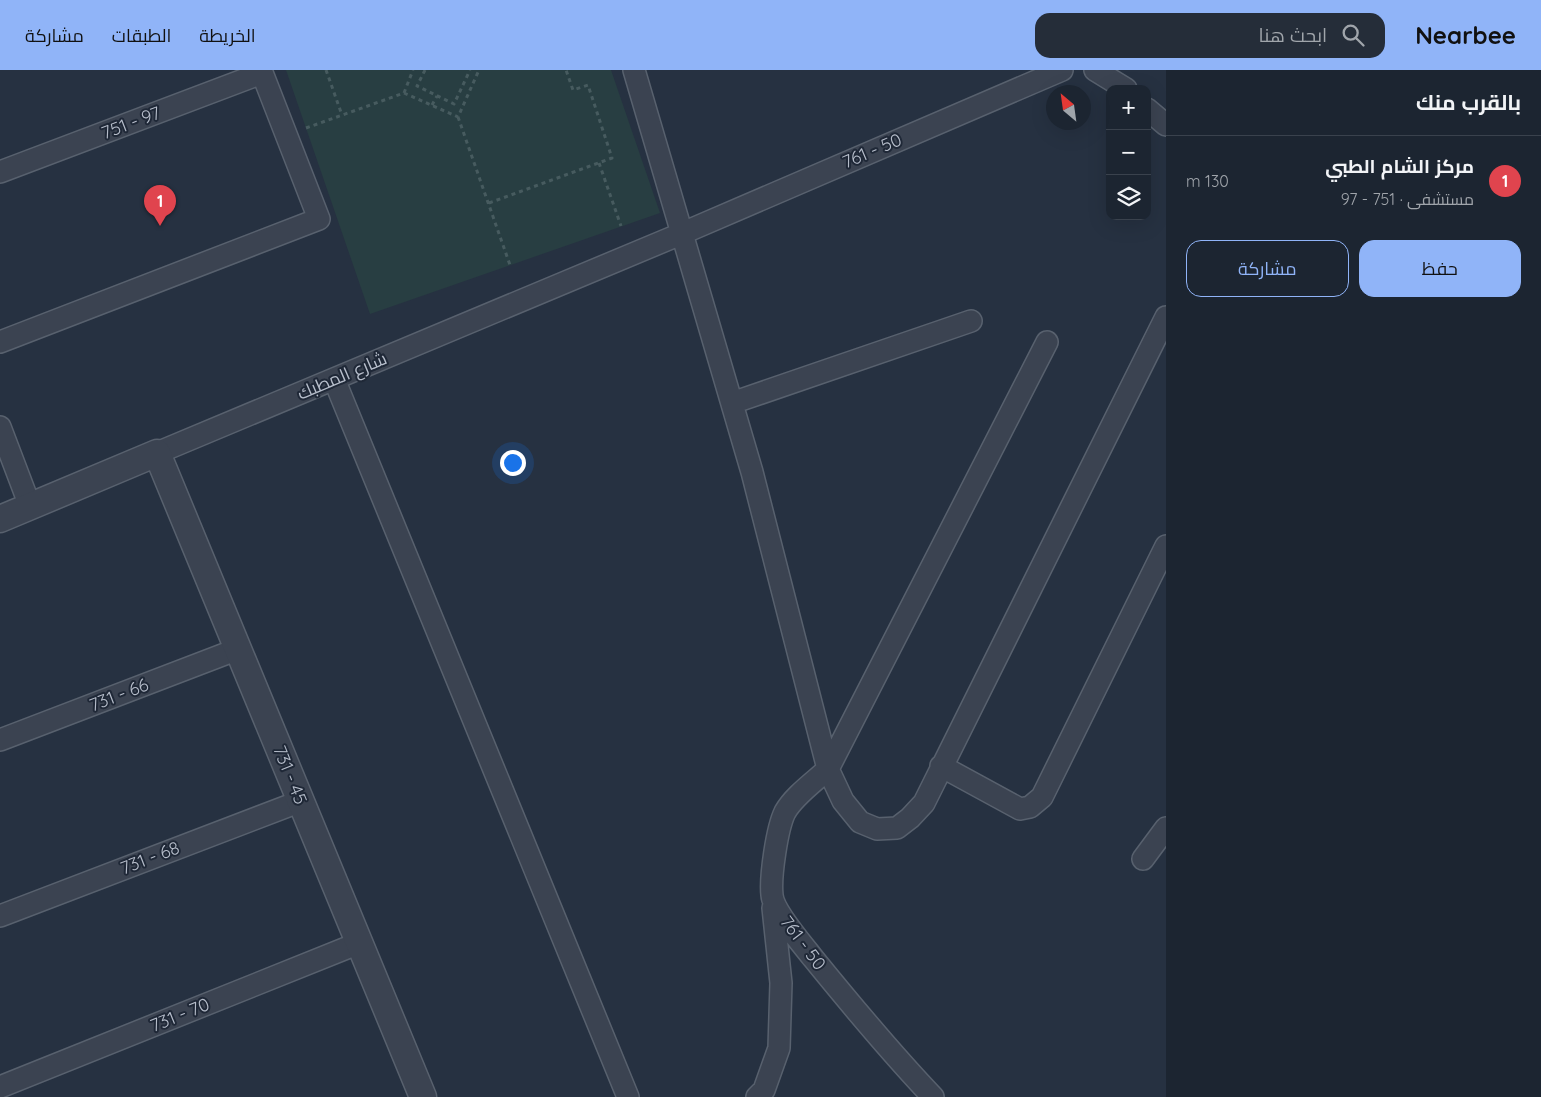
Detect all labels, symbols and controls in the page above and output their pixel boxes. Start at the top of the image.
search box [1035,13,1385,58]
text: Nearbee [1415,20,1516,50]
icon: search [1339,21,1367,49]
text: ابحث هنا [1259,23,1327,47]
text: مشاركة [25,24,84,47]
text: الطبقات [112,24,171,47]
text: الخريطة [199,24,256,47]
north arrow [1046,85,1091,130]
map controls [1106,85,1151,220]
button: + [1106,85,1151,130]
text: بالقرب منك [1416,89,1521,115]
street label: 751 - 97 [98,101,164,144]
street label: 761 - 50 [839,128,905,173]
button: − [1106,130,1151,175]
text: مركز الشام الطبي [1325,154,1474,178]
text: 130 m [1186,171,1229,191]
text: 1 [1502,171,1508,191]
button: layers [1106,175,1151,220]
pin: 1 [144,185,176,226]
text: مستشفى · 751 - 97 [1341,189,1474,209]
button: مشاركة [1186,240,1349,297]
button: حفظ [1359,240,1521,297]
street label: شارع المطبك [293,346,391,406]
your location [500,450,526,476]
street label: 731 - 66 [86,673,152,716]
street label: 731 - 45 [268,742,313,808]
street label: 731 - 68 [117,836,183,879]
street label: 761 - 50 [775,911,831,975]
street label: 731 - 70 [147,992,213,1037]

